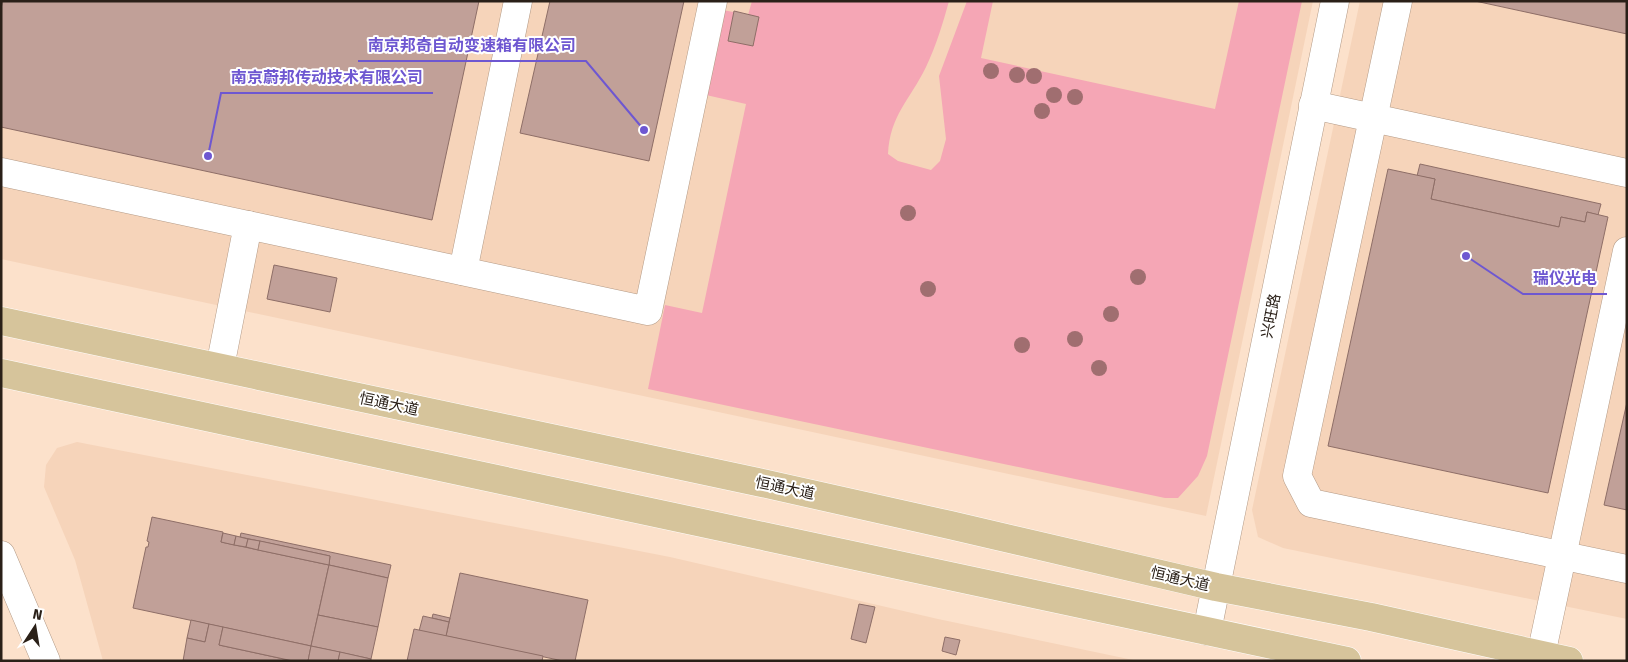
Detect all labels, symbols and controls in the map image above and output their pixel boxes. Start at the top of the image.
callout: 南京邦奇自动变速箱有限公司 [358,30,586,61]
text: 南京邦奇自动变速箱有限公司 [368,36,576,55]
callout: 南京蔚邦传动技术有限公司 [221,62,433,93]
text: 南京蔚邦传动技术有限公司 [231,68,423,87]
callout: 瑞仪光电 [1523,263,1607,294]
text: 瑞仪光电 [1533,269,1597,288]
street label: 兴旺路 [1258,292,1284,340]
street label: 恒通大道 [358,389,420,419]
street label: 恒通大道 [754,473,816,503]
street label: 恒通大道 [1149,563,1211,595]
north arrow [10,602,60,652]
text: N [31,605,44,624]

